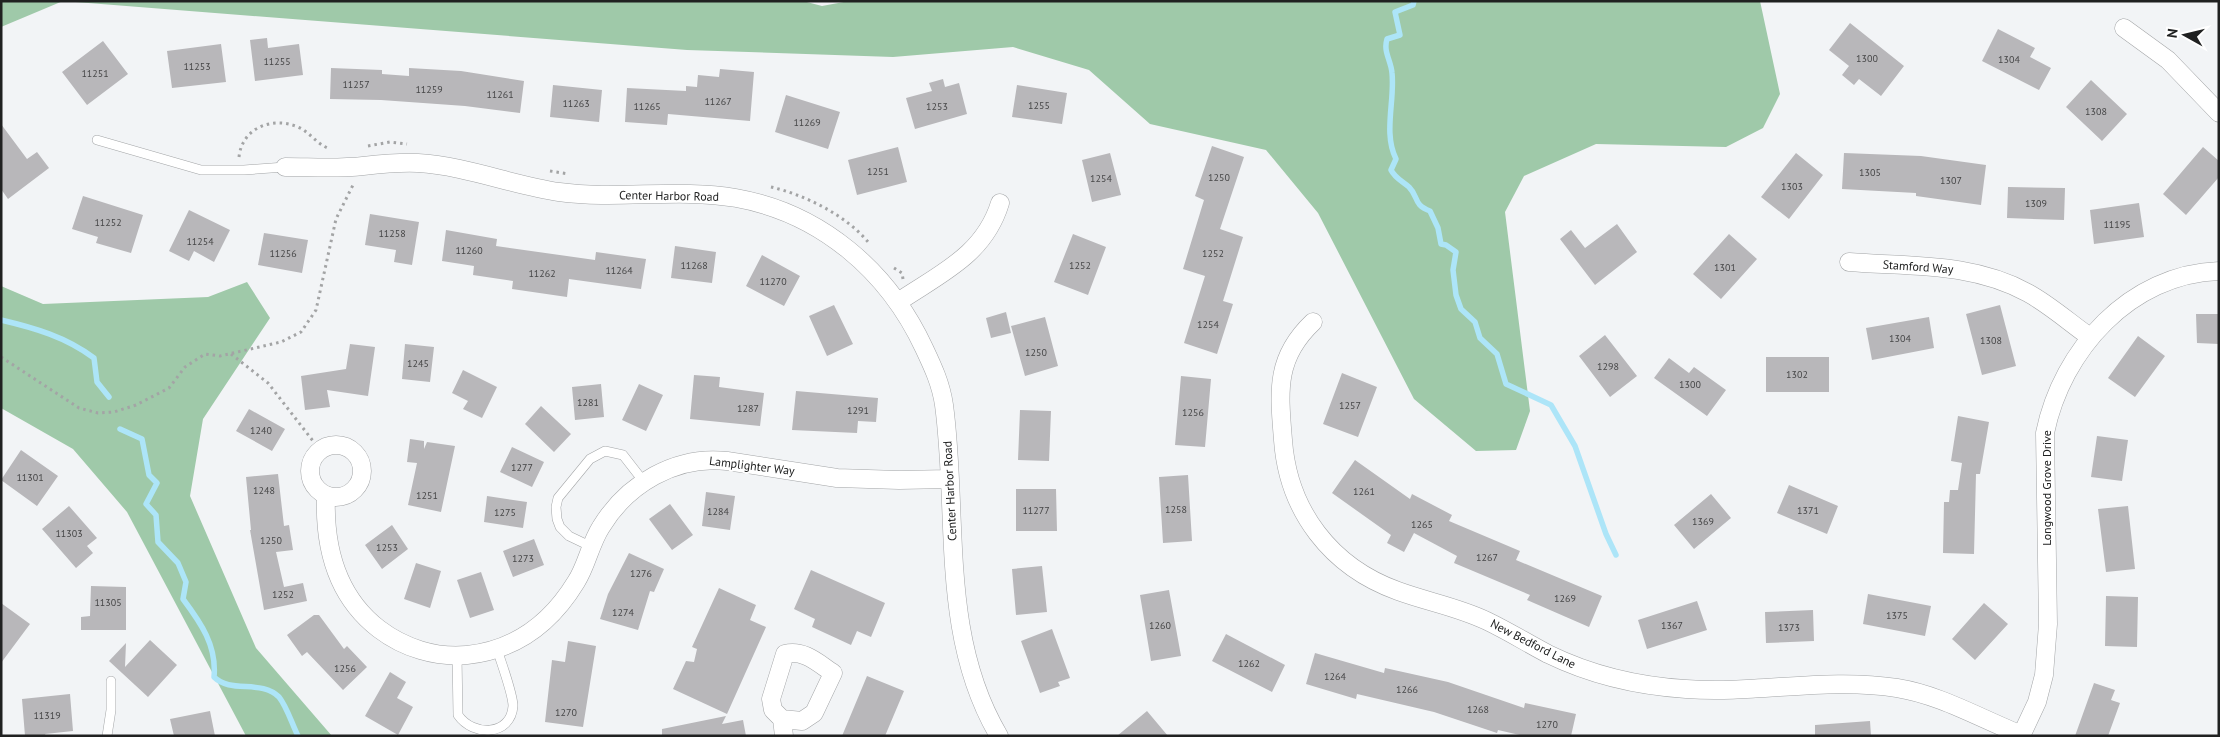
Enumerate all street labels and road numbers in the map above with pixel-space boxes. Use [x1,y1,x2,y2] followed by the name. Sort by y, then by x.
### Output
[619,187,719,204] street label: Center Harbor Road
[1882,257,1954,276] street label: Stamford Way
[2039,430,2054,546] street label: Longwood Grove Drive
[939,441,960,541] street label: Center Harbor Road
[708,453,796,478] street label: Lamplighter Way
[1488,616,1578,672] street label: New Bedford Lane

